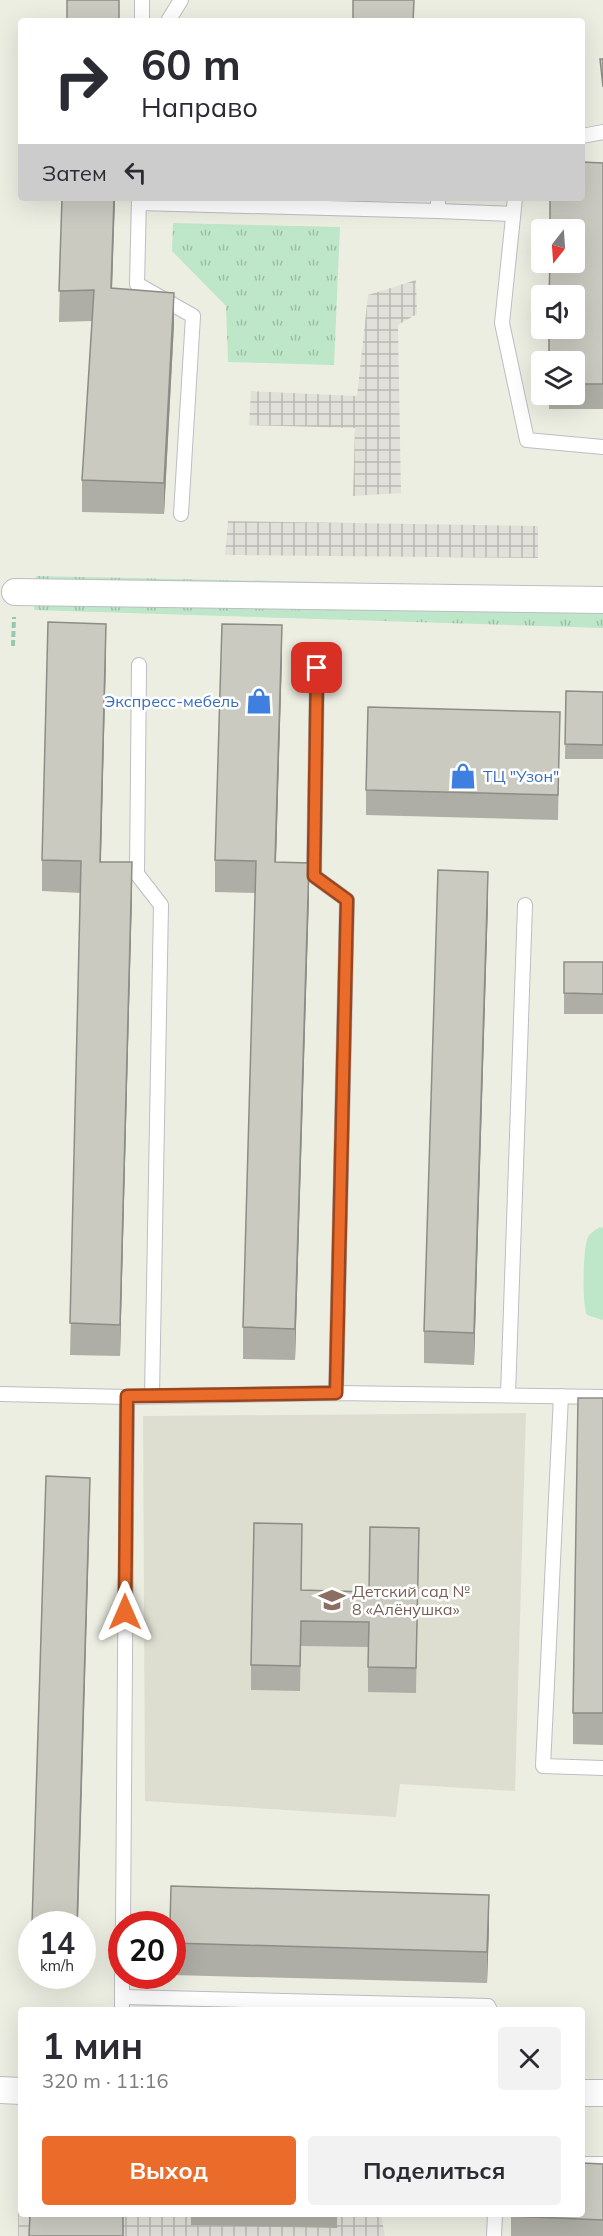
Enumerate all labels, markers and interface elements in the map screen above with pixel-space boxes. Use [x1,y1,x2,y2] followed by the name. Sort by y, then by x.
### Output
[141,38,241,91] text: 60 m
[42,42,120,120] icon: right
[141,90,258,124] text: Направо
[119,156,152,189] icon: left
[42,159,107,187] text: Затем
[531,219,585,273] north arrow
[531,219,585,405] map controls
[531,285,585,339] button: sound
[531,351,585,405] button: layers
[291,642,342,693] pin
[300,651,333,684] icon: arrive
[244,686,274,716] shop icon: Экспресс-мебель
[104,691,239,711] place label: Экспресс-мебель
[448,761,478,791] shop icon: ТЦ "Узон"
[483,766,559,786] place label: ТЦ "Узон"
[93,1580,157,1644] position arrow
[352,1581,471,1619] place label: Детский сад № 8 «Алёнушка»
[317,1585,347,1615] school or university icon: Детский сад № 8 «Алёнушка»
[108,1911,186,1989] speed limit sign: 20
[39,1924,75,1962] text: 14
[40,1956,74,1975] text: km/h
[42,2023,143,2068] text: 1 мин
[498,2027,561,2090] button: close
[42,2068,168,2093] text: 320 m · 11:16
[42,2136,296,2205] button: Выход
[308,2136,561,2205] button: Поделиться

